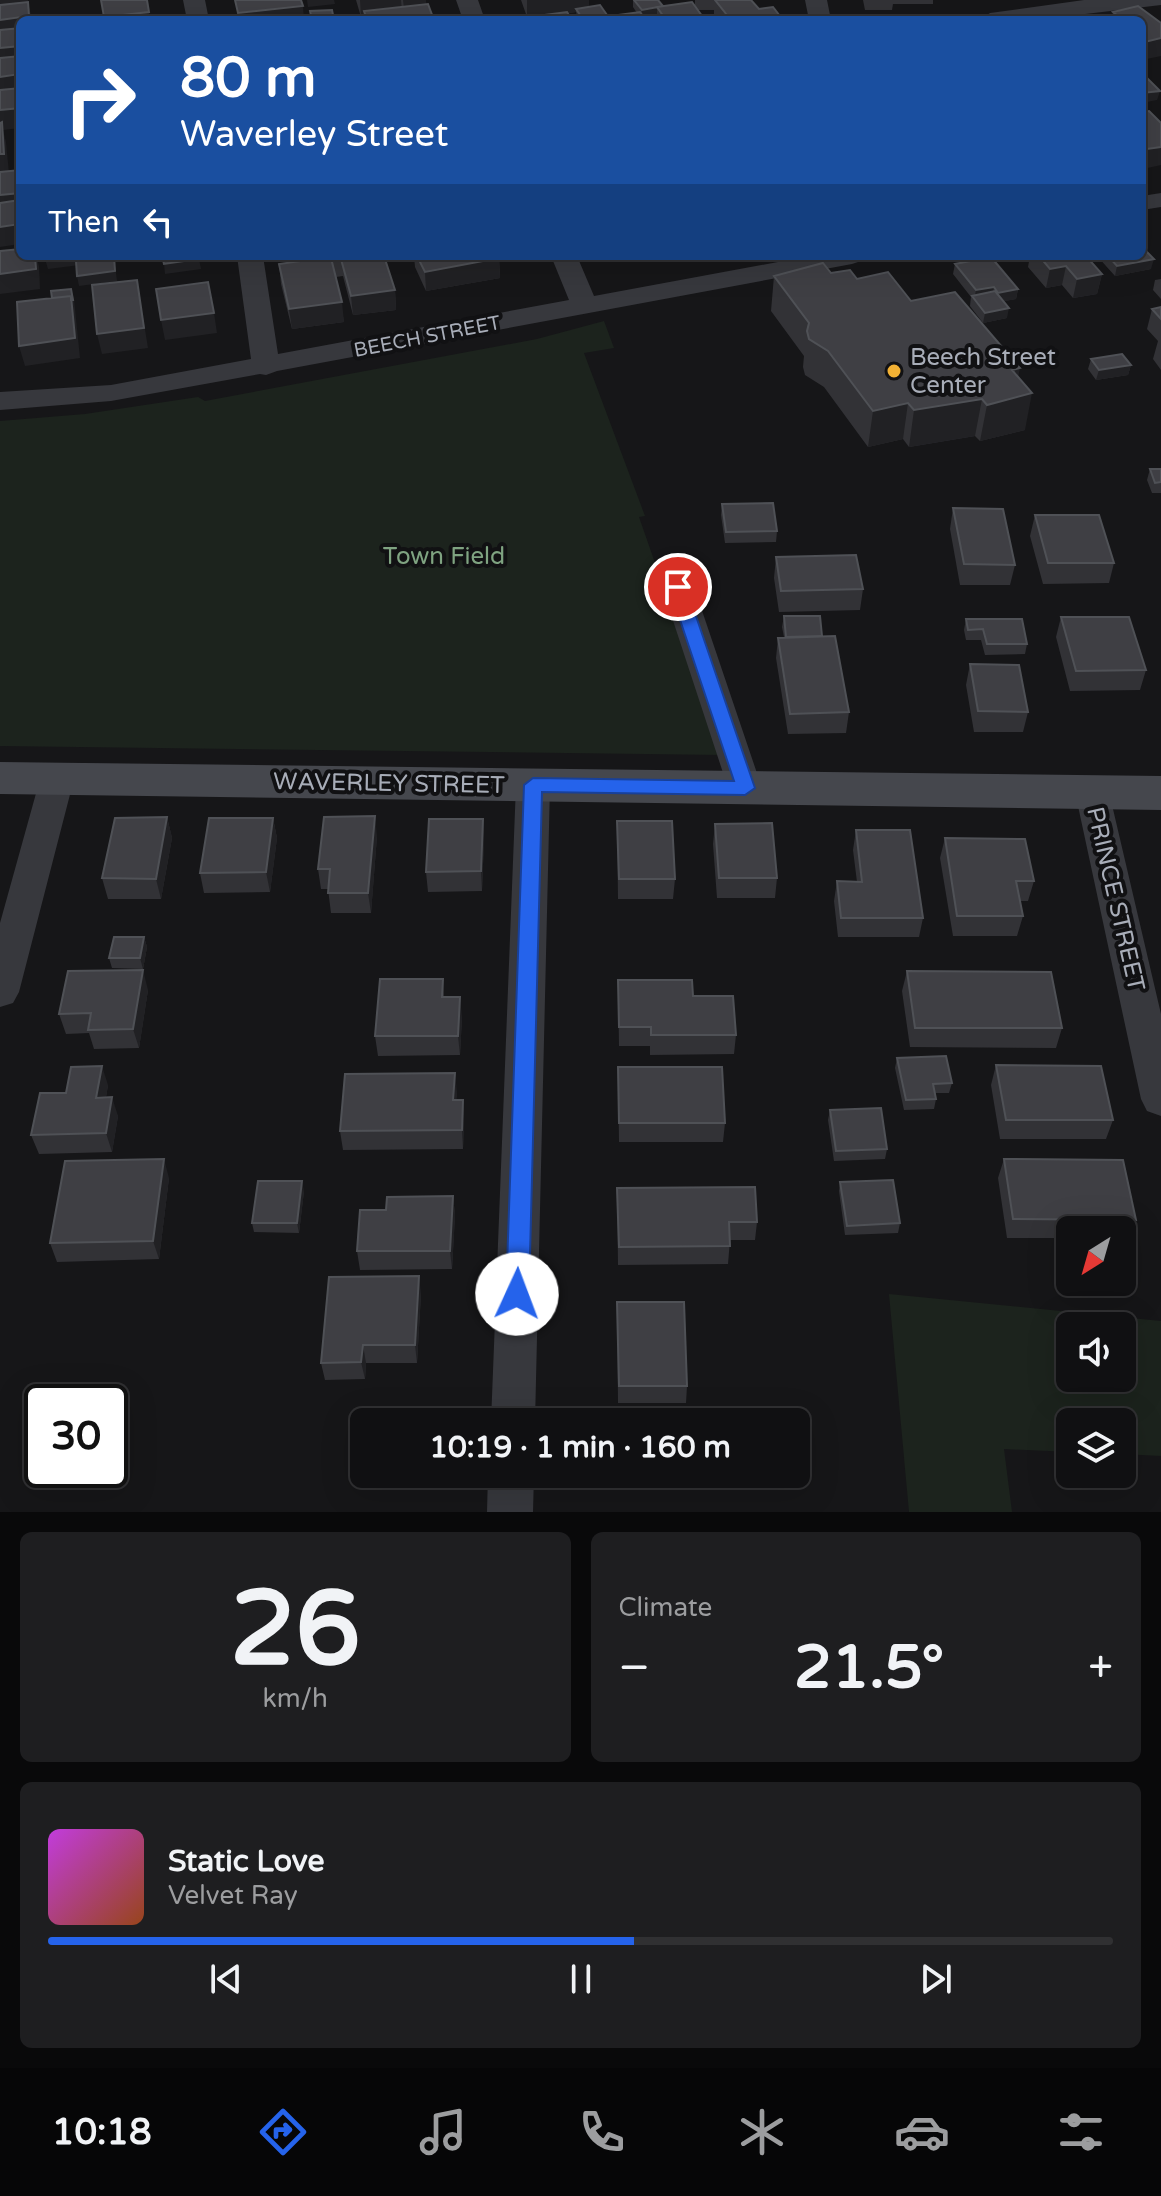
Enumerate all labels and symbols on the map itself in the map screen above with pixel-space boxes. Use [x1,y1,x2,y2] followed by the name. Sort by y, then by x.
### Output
[352,311,503,363] street label: BEECH STREET
[910,343,1056,400] place label: Beech Street Center
[885,362,903,380] marker: Beech Street Center
[383,542,505,571] park label: Town Field
[644,553,712,621] pin
[273,767,505,800] street label: WAVERLEY STREET
[1080,804,1151,995] street label: PRINCE STREET
[1056,1216,1136,1296] north arrow
[475,1252,559,1336] position arrow
[24,1384,128,1488] speed limit sign: 30

